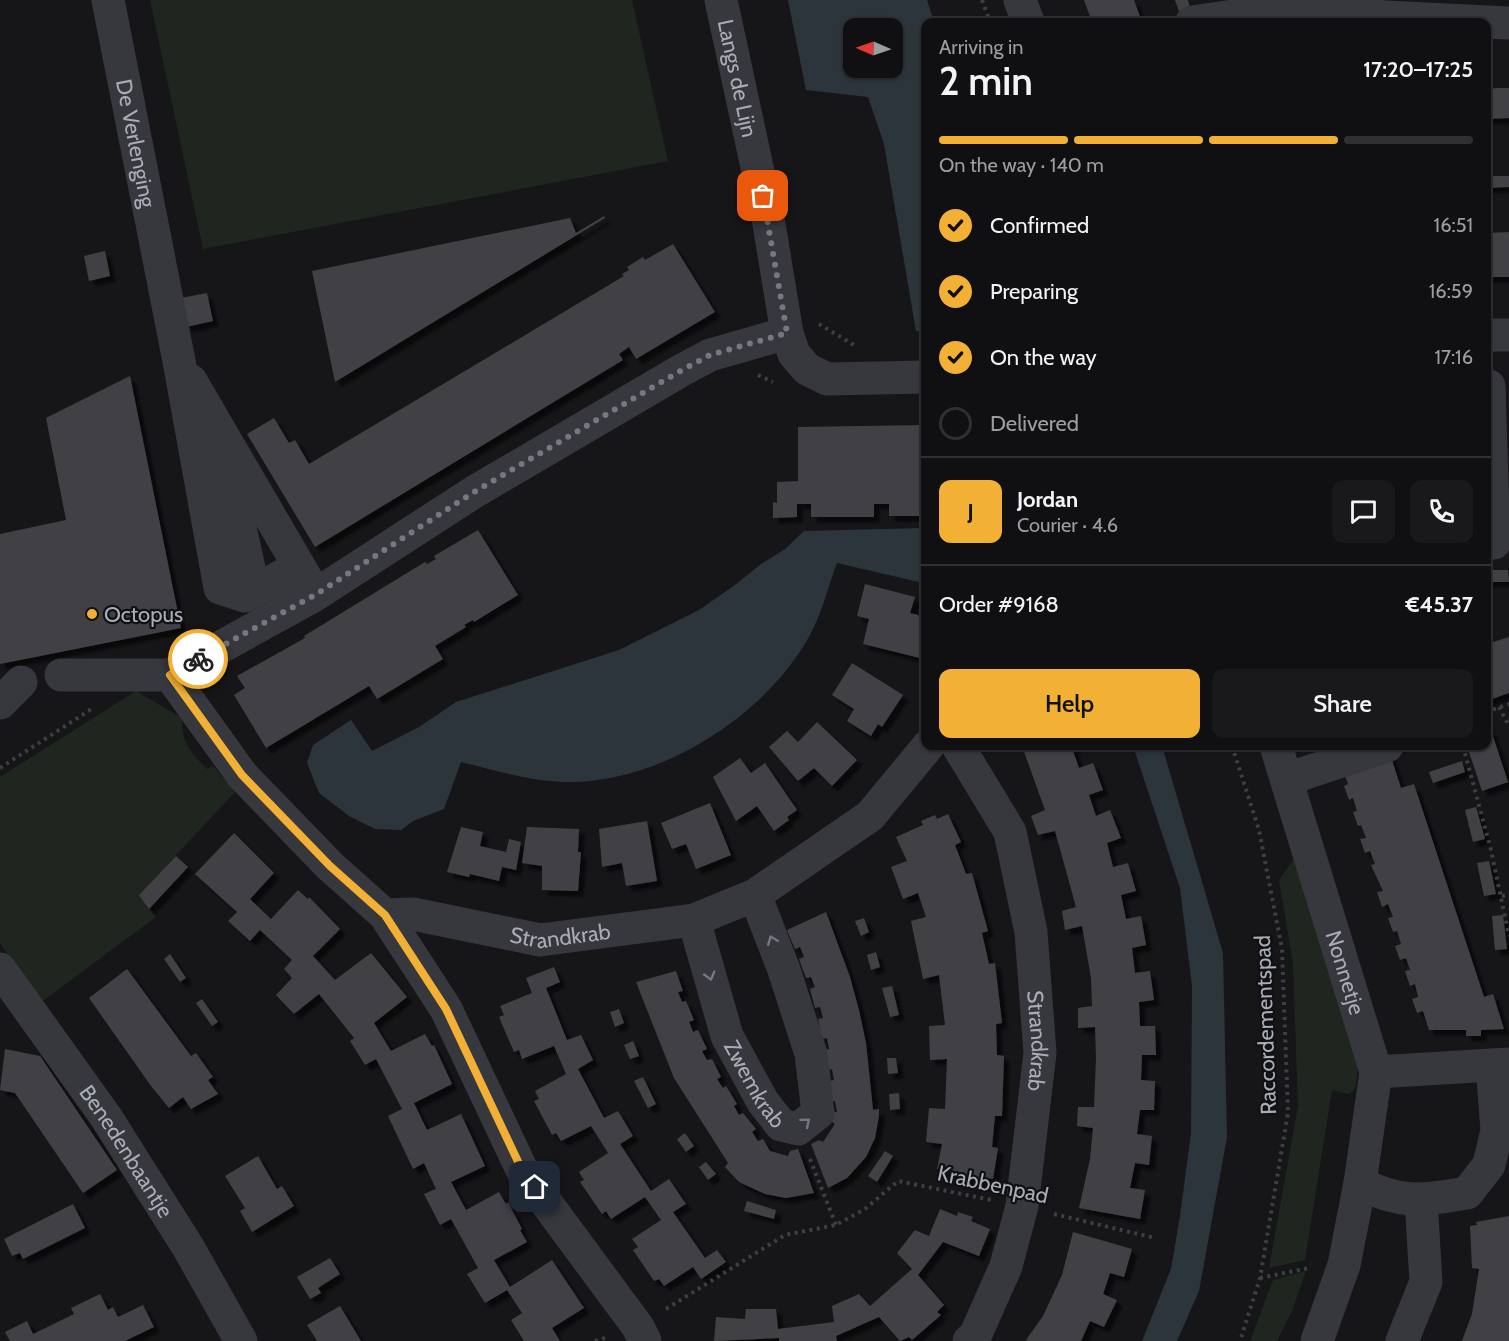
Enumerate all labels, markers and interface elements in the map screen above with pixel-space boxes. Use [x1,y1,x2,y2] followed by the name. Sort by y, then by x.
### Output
[712,17,763,140] street label: Langs de Lijn
[843,18,903,78] north arrow
[843,18,903,78] map controls
[939,35,1023,59] text: Arriving in
[1363,56,1473,83] text: 17:20–17:25
[939,57,1033,105] text: 2 min
[110,77,162,211] street label: De Verlenging
[939,153,1104,177] text: On the way · 140 m
[737,170,788,221] pin
[746,179,779,212] icon: bag
[939,209,972,242] icon: check
[990,212,1089,239] text: Confirmed
[1434,213,1473,237] text: 16:51
[939,275,972,308] icon: check
[990,278,1078,305] text: Preparing
[1429,279,1473,303] text: 16:59
[939,341,972,374] icon: check
[990,344,1097,371] text: On the way
[1434,345,1473,369] text: 17:16
[990,410,1079,437] text: Delivered
[1332,480,1395,543] button: chat
[1410,480,1473,543] button: phone
[1017,486,1078,513] text: Jordan
[967,498,974,525] text: J
[1017,513,1118,537] text: Courier · 4.6
[939,591,1059,618] text: Order #9168
[1405,591,1473,618] text: €45.37
[104,601,183,628] place label: Octopus
[85,607,99,621] marker: Octopus
[168,629,228,689] courier
[182,643,215,676] icon: bike
[939,669,1200,738] button: Help
[1212,669,1473,738] button: Share
[507,918,612,954] street label: Strandkrab
[1319,927,1371,1018] street label: Nonnetje
[767,935,780,945] one-way arrow
[1249,935,1282,1115] street label: Raccordementspad
[703,970,715,981] one-way arrow
[1021,990,1053,1093] street label: Strandkrab
[718,1036,791,1133] street label: Zwemkrab
[73,1080,179,1223] street label: Benedenbaantje
[799,1119,810,1130] one-way arrow
[935,1160,1051,1209] street label: Krabbenpad
[509,1161,560,1212] pin
[518,1170,551,1203] icon: home

